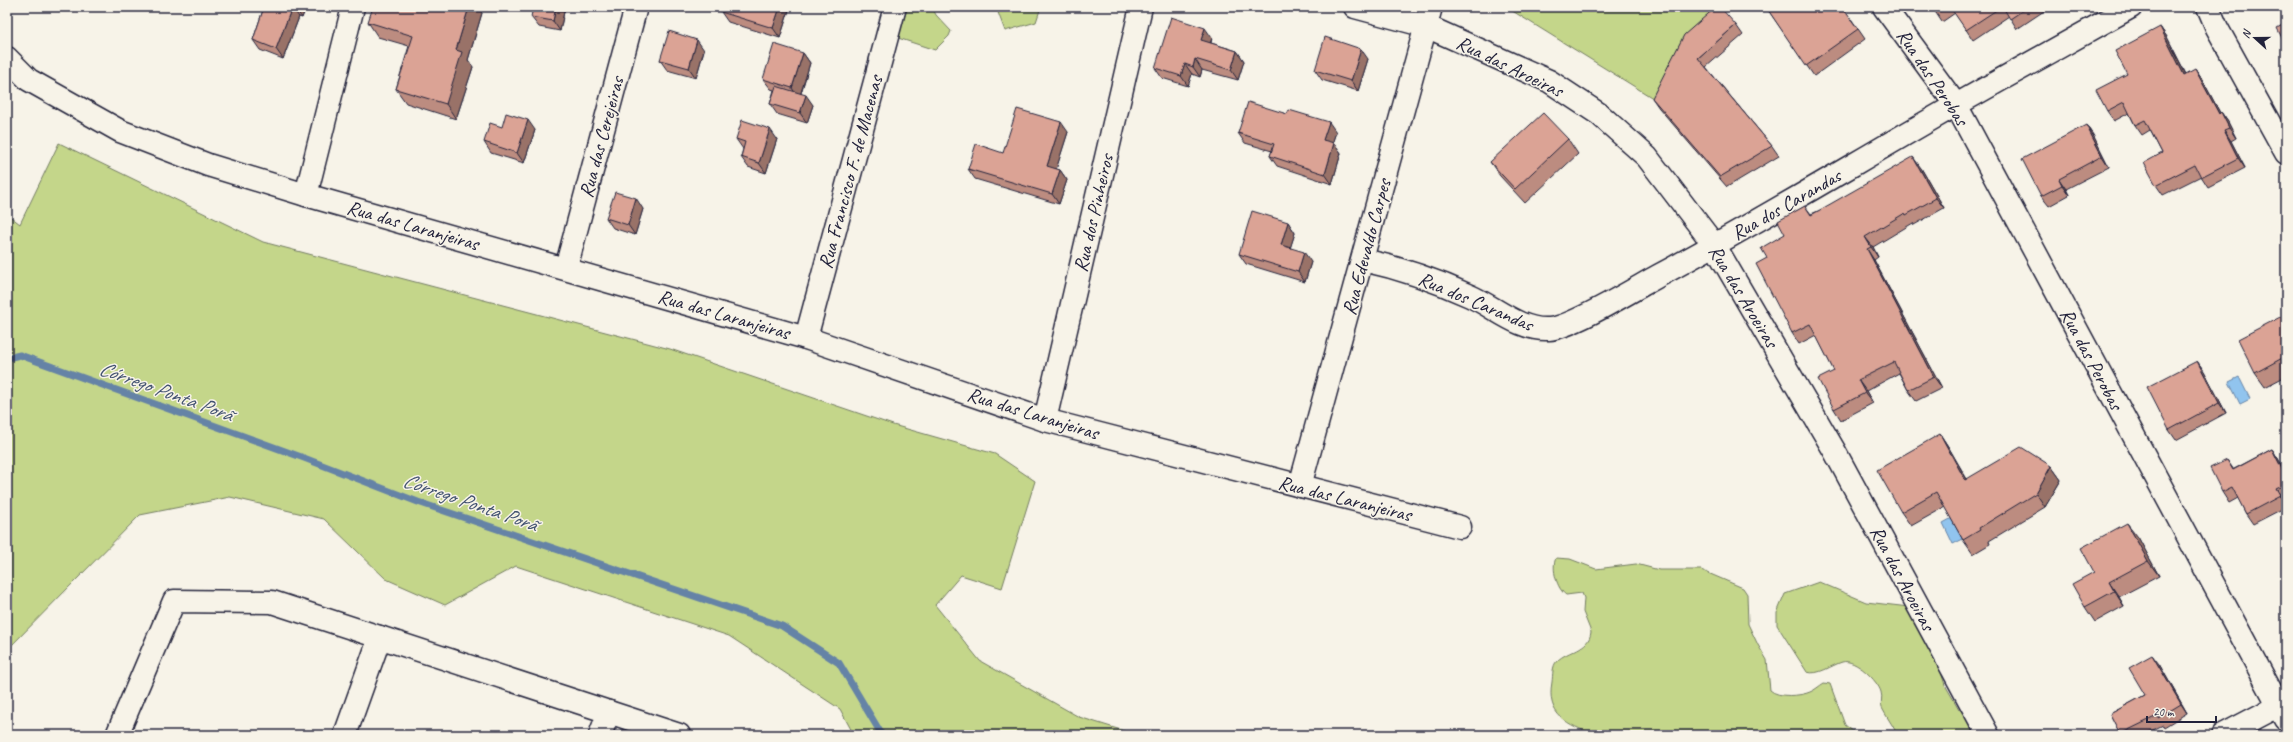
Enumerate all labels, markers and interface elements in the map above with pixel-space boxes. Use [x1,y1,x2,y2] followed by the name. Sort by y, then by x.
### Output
[2235,18,2275,58] north arrow
[1891,24,1975,132] street label: Rua das Perobas
[2238,27,2254,40] text: N
[1452,30,1569,104] street label: Rua das Aroeiras
[813,71,889,271] street label: Rua Francisco F. de Macenas
[573,72,630,200] street label: Rua das Cerejeiras
[1068,150,1120,274] street label: Rua dos Pinheiros
[1727,162,1847,246] street label: Rua dos Carandas
[1336,174,1397,318] street label: Rua Edevaldo Carpes
[344,195,484,257] street label: Rua das Laranjeiras
[1703,240,1785,354] street label: Rua das Aroeiras
[1415,266,1539,338] street label: Rua dos Carandas
[655,284,795,346] street label: Rua das Laranjeiras
[2054,304,2130,416] street label: Rua das Perobas
[96,355,241,429] water label: Córrego Ponta Porã
[964,382,1104,446] street label: Rua das Laranjeiras
[400,467,545,539] water label: Córrego Ponta Porã
[1276,470,1416,528] street label: Rua das Laranjeiras
[1864,521,1942,637] street label: Rua das Aroeiras
[2147,698,2216,724] scale bar
[2153,704,2175,720] text: 20 m

